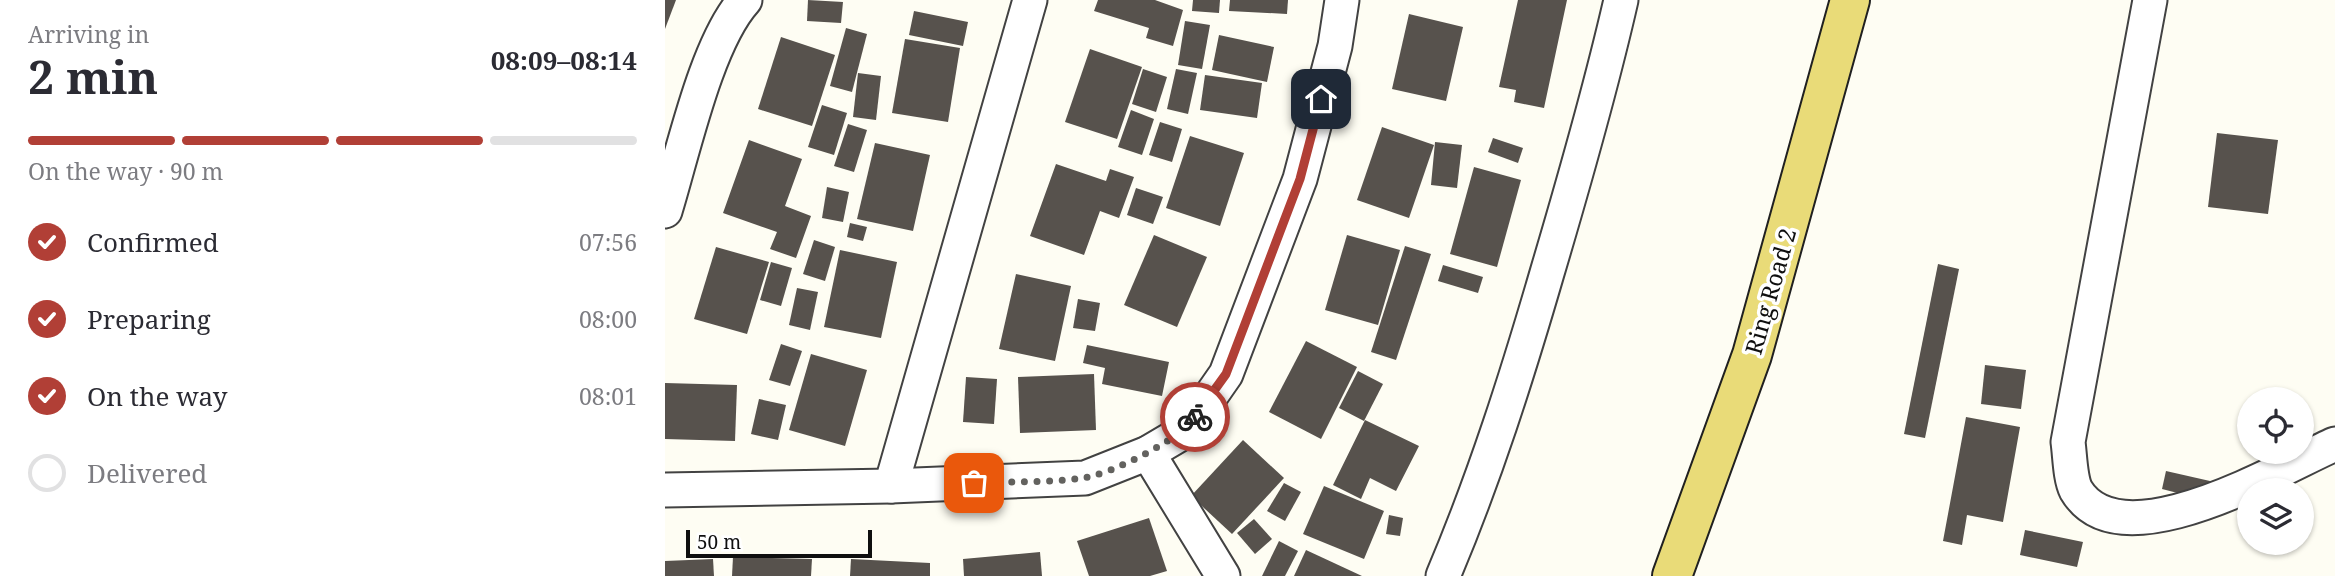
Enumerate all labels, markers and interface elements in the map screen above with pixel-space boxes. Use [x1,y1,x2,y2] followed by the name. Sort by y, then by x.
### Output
[28,18,149,50] text: Arriving in
[491,42,637,78] text: 08:09–08:14
[28,45,158,107] text: 2 min
[1291,69,1351,129] pin
[1302,80,1340,118] icon: home
[28,155,223,187] text: On the way · 90 m
[28,223,66,261] icon: check
[87,224,219,260] text: Confirmed
[1737,224,1803,358] street label: Ring Road 2
[579,226,637,258] text: 07:56
[28,300,66,338] icon: check
[87,301,211,337] text: Preparing
[579,303,637,335] text: 08:00
[28,377,66,415] icon: check
[87,378,227,414] text: On the way
[579,380,637,412] text: 08:01
[1160,382,1230,452] courier
[2237,387,2314,555] map controls
[2237,387,2314,464] button: locate
[1176,398,1214,436] icon: bike
[944,453,1004,513] pin
[87,455,207,491] text: Delivered
[955,464,993,502] icon: bag
[2237,478,2314,555] button: layers
[686,527,871,559] scale bar
[697,529,741,555] text: 50 m

